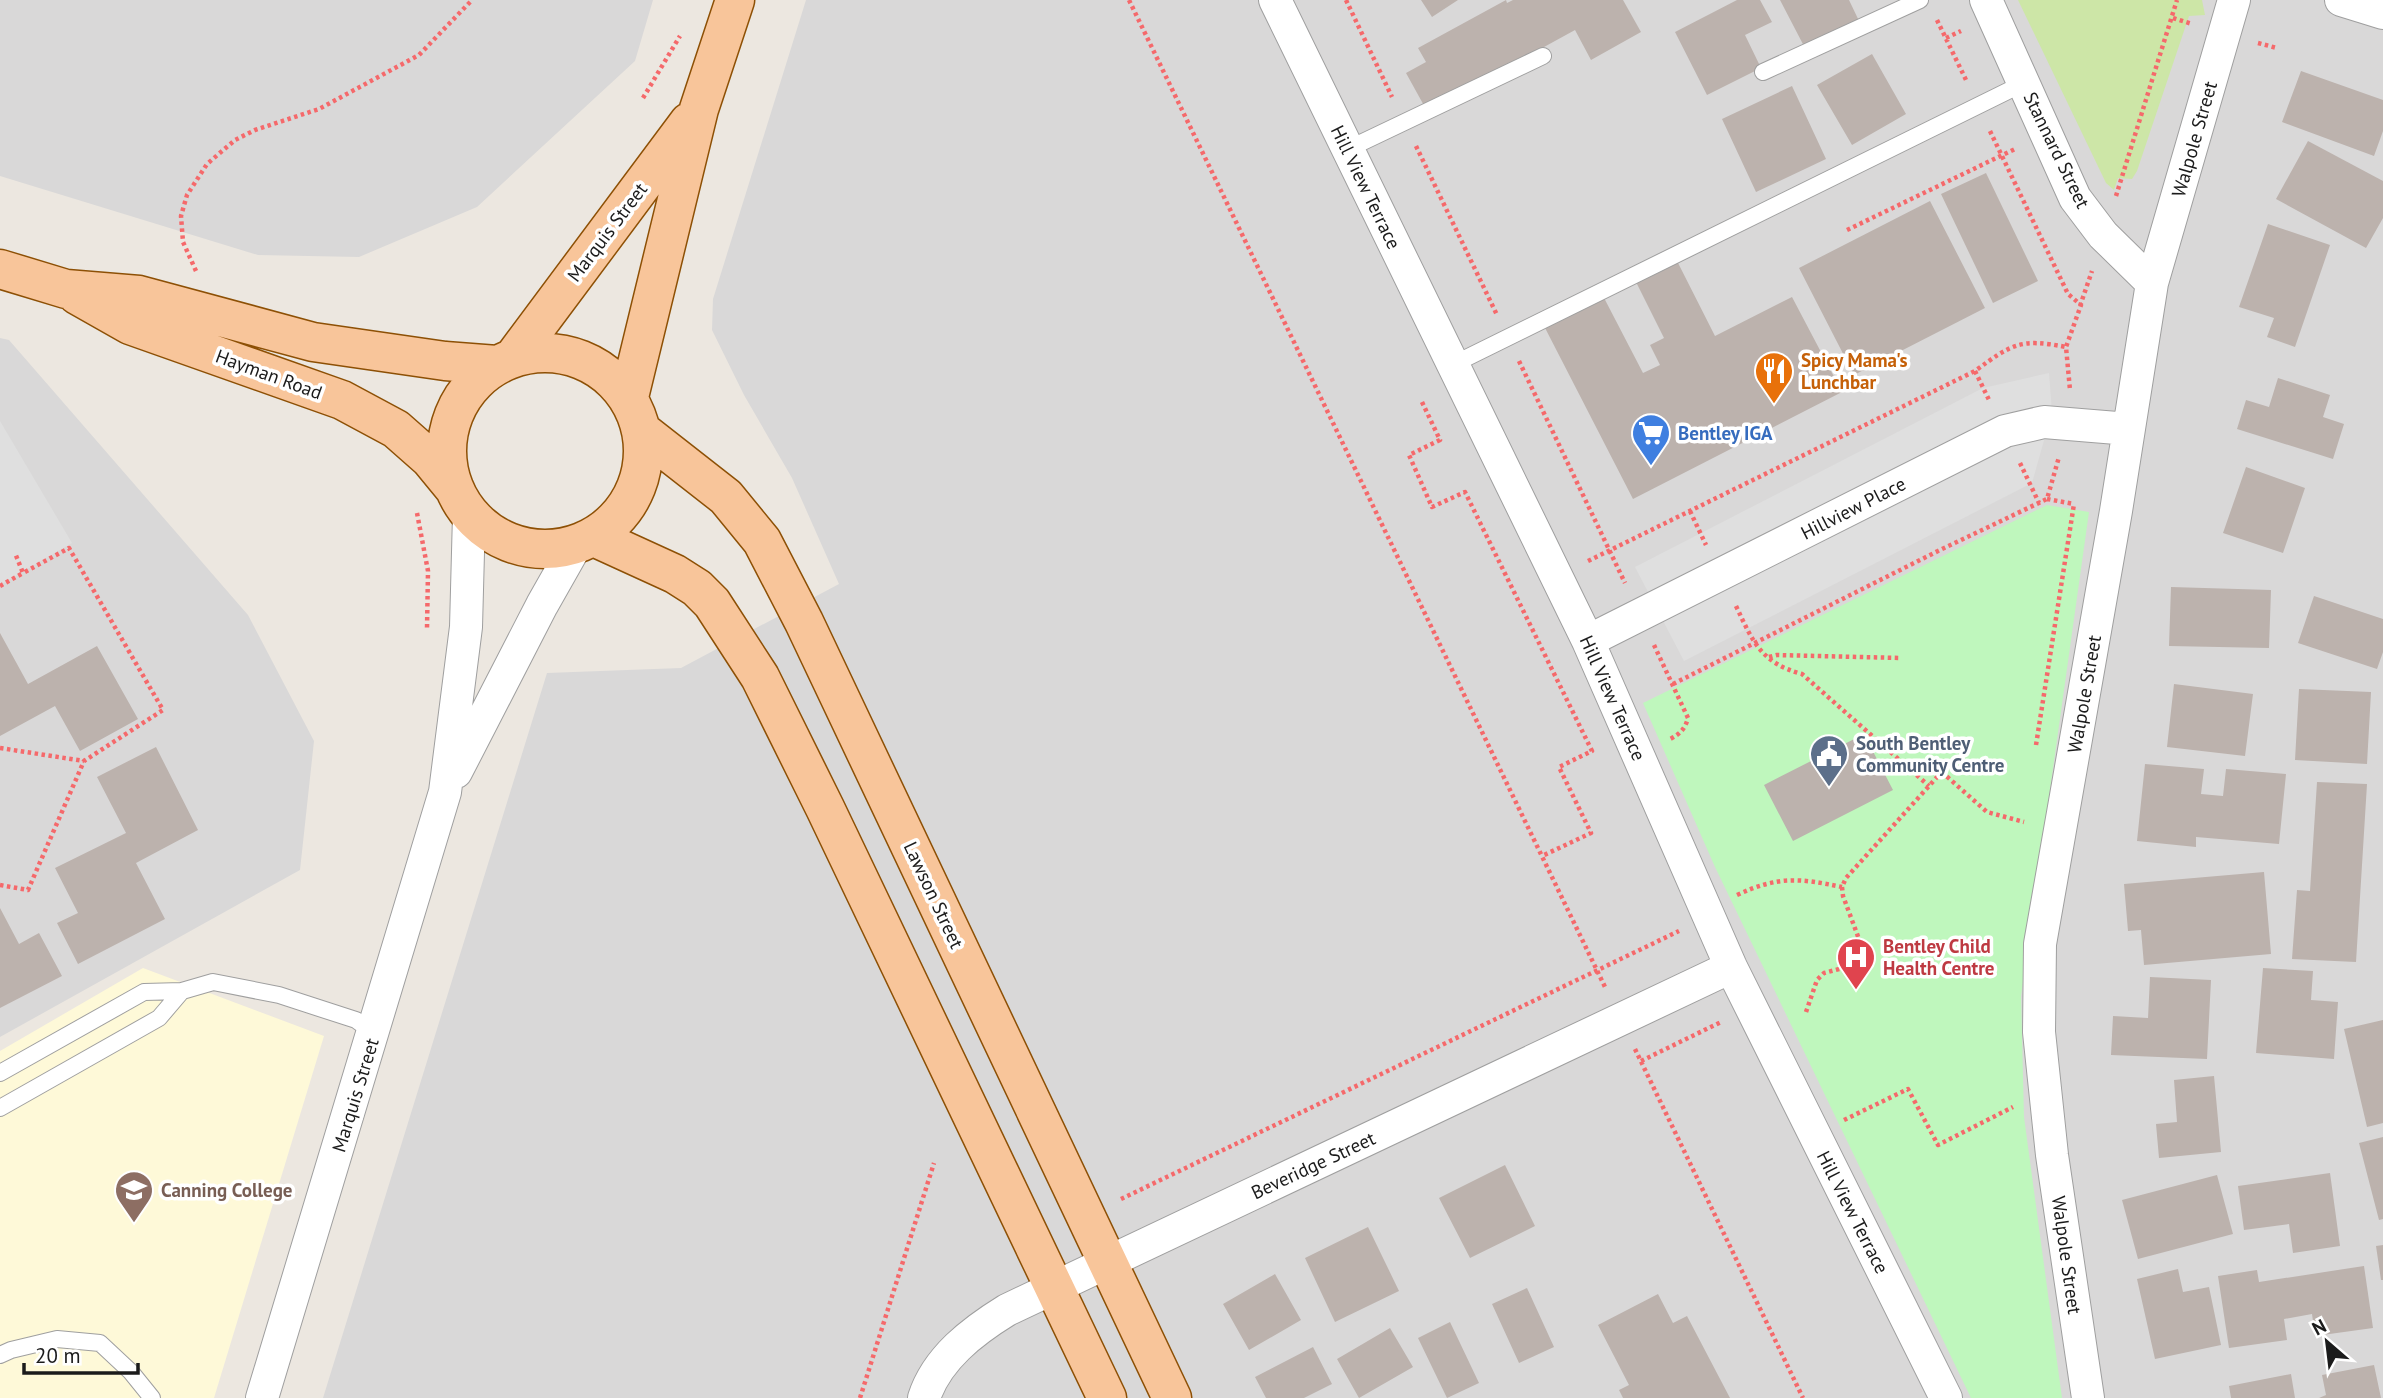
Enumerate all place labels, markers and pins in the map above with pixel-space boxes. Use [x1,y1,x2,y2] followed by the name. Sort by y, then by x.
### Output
[1801,348,1908,394] place label: Spicy Mama's Lunchbar
[1753,350,1795,405] restaurant icon: Spicy Mama's Lunchbar
[1630,412,1672,467] supermarket icon: Bentley IGA
[1678,421,1773,445] place label: Bentley IGA
[1856,731,2004,777] place label: South Bentley Community Centre
[1808,733,1850,788] public building icon: South Bentley Community Centre
[1883,934,1994,980] place label: Bentley Child Health Centre
[1835,936,1877,991] hospital icon: Bentley Child Health Centre
[113,1169,155,1224] school or university icon: Canning College
[161,1178,292,1202] place label: Canning College

